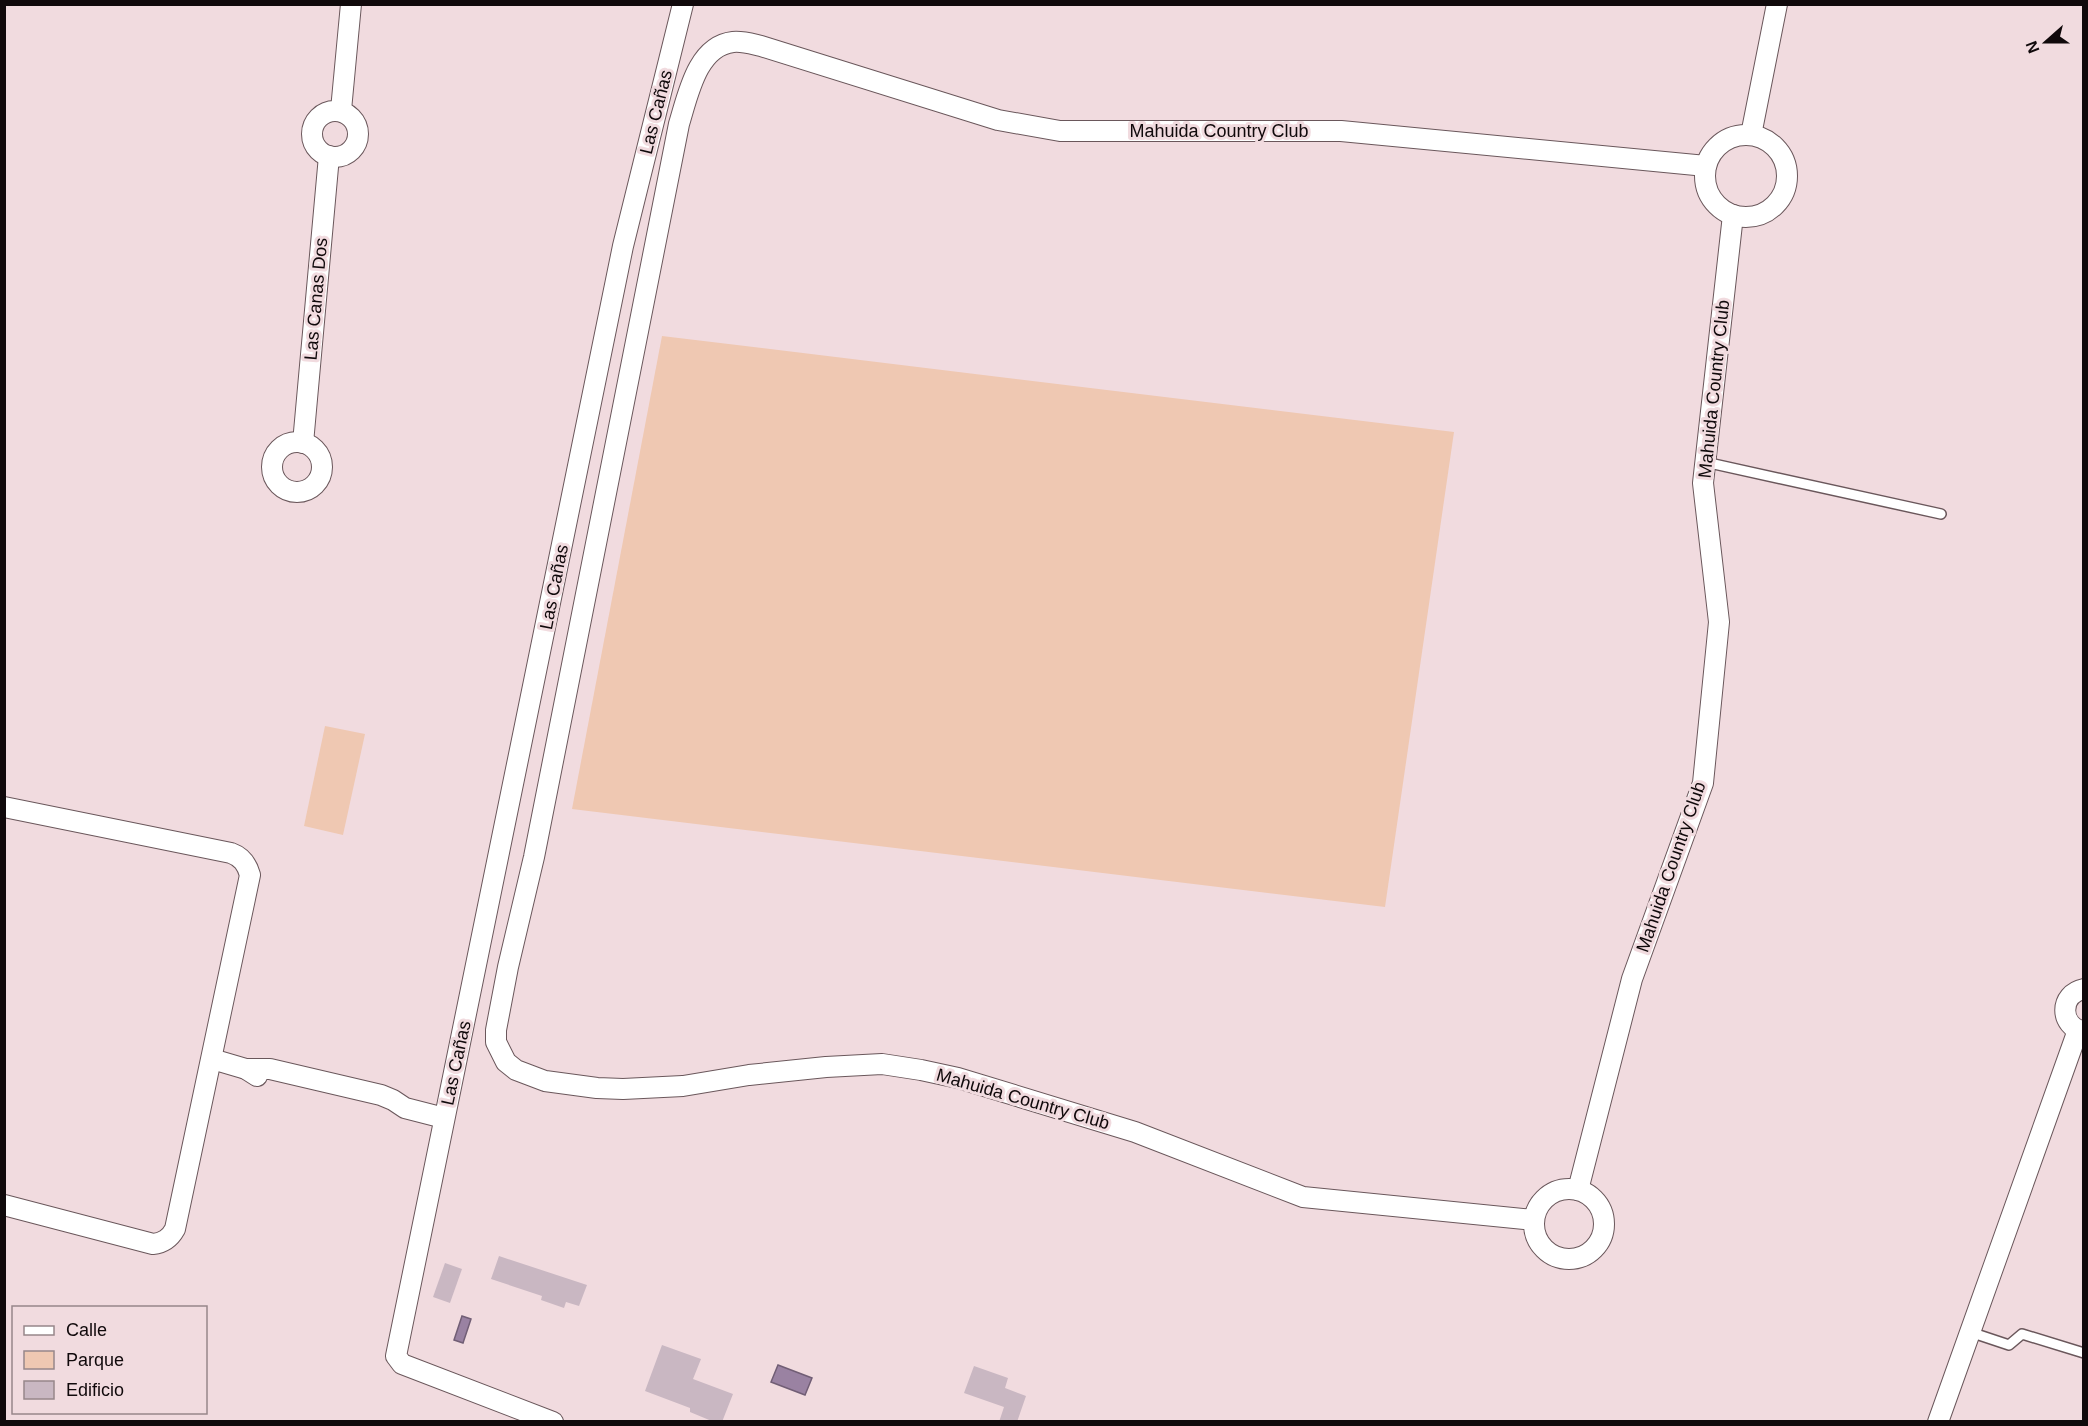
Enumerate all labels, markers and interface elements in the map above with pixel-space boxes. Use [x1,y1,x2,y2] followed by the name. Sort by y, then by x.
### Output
[2016,12,2076,72] north arrow
[2022,39,2042,56] text: N
[636,68,676,156] street label: Las Cañas
[1129,121,1309,141] street label: Mahuida Country Club
[301,237,331,361] street label: Las Canas Dos
[1695,299,1733,479] street label: Mahuida Country Club
[536,543,572,631] street label: Las Cañas
[1632,779,1710,955] street label: Mahuida Country Club
[437,1019,475,1107] street label: Las Cañas
[934,1065,1112,1133] street label: Mahuida Country Club
[12,1306,207,1414] legend
[66,1320,107,1340] text: Calle
[66,1350,124,1370] text: Parque
[66,1380,124,1400] text: Edificio

